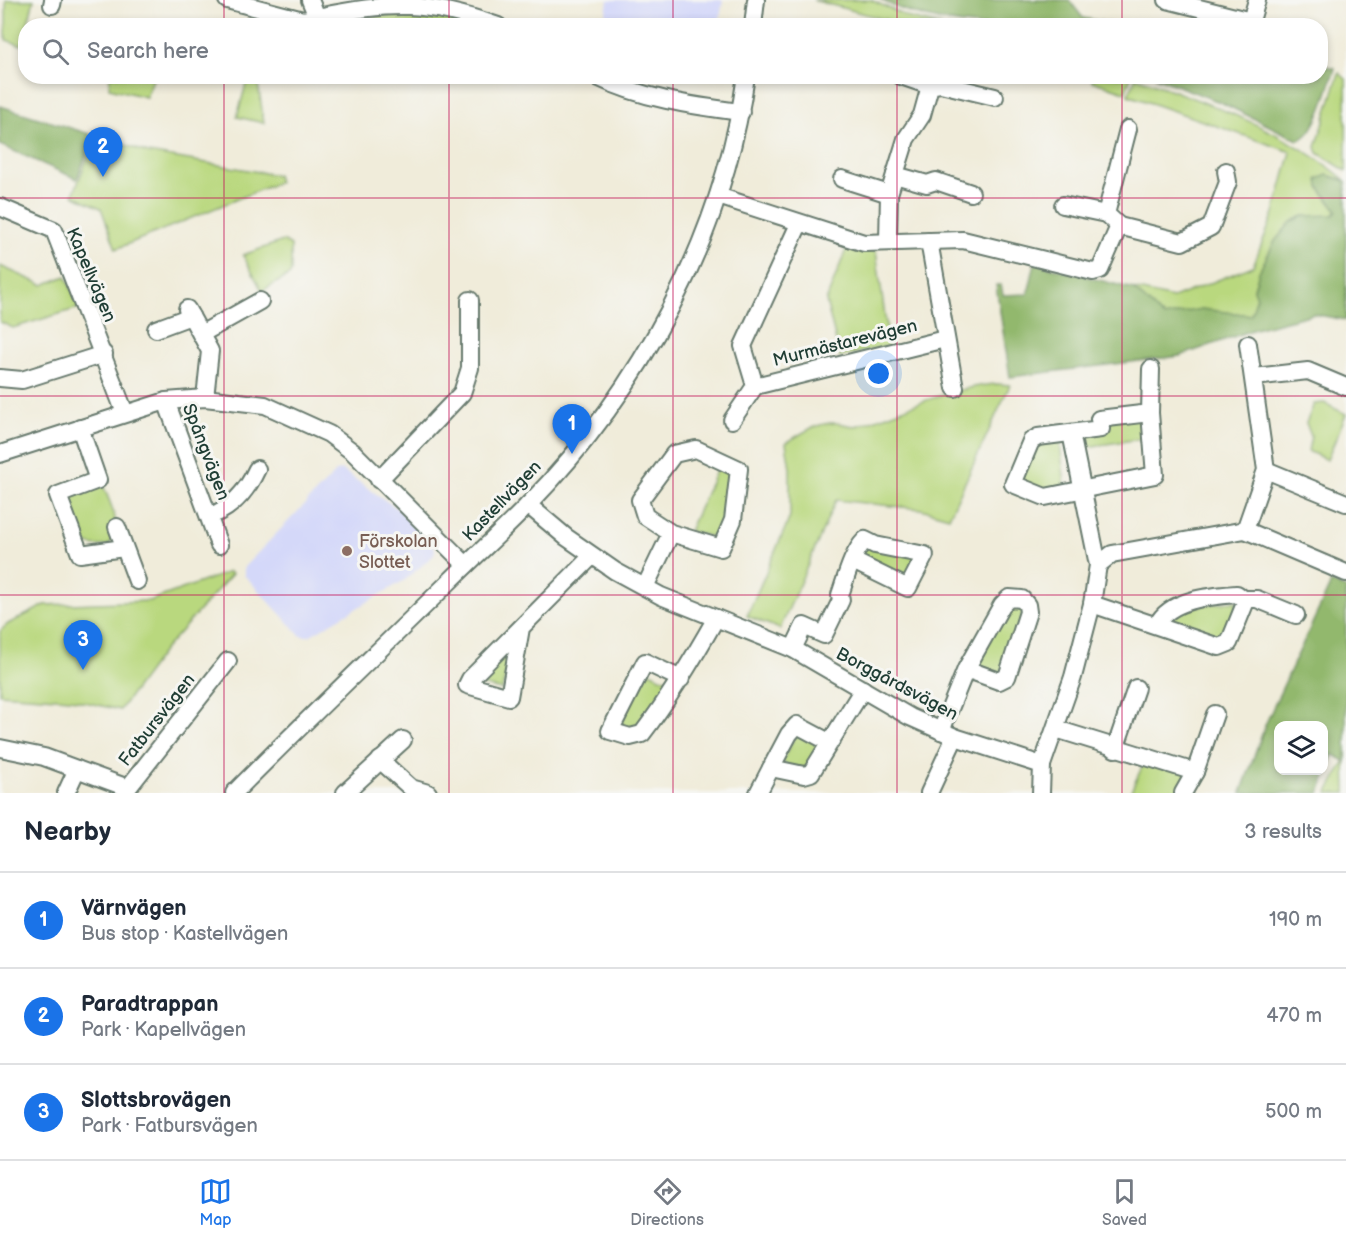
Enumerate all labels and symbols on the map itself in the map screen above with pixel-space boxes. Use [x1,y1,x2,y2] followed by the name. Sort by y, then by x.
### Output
[84,128,122,177] pin: 2
[62,225,120,325] street label: Kapellvägen
[771,315,919,371] street label: Murmästarevägen
[864,359,893,388] your location
[178,401,234,503] street label: Spångvägen
[552,404,592,454] pin: 1
[458,456,546,546] street label: Kastellvägen
[359,531,438,573] place label: Förskolan Slottet
[340,544,354,558] marker: Förskolan Slottet
[64,620,103,670] pin: 3
[832,643,962,725] street label: Borggårdsvägen
[115,670,199,770] street label: Fatbursvägen

